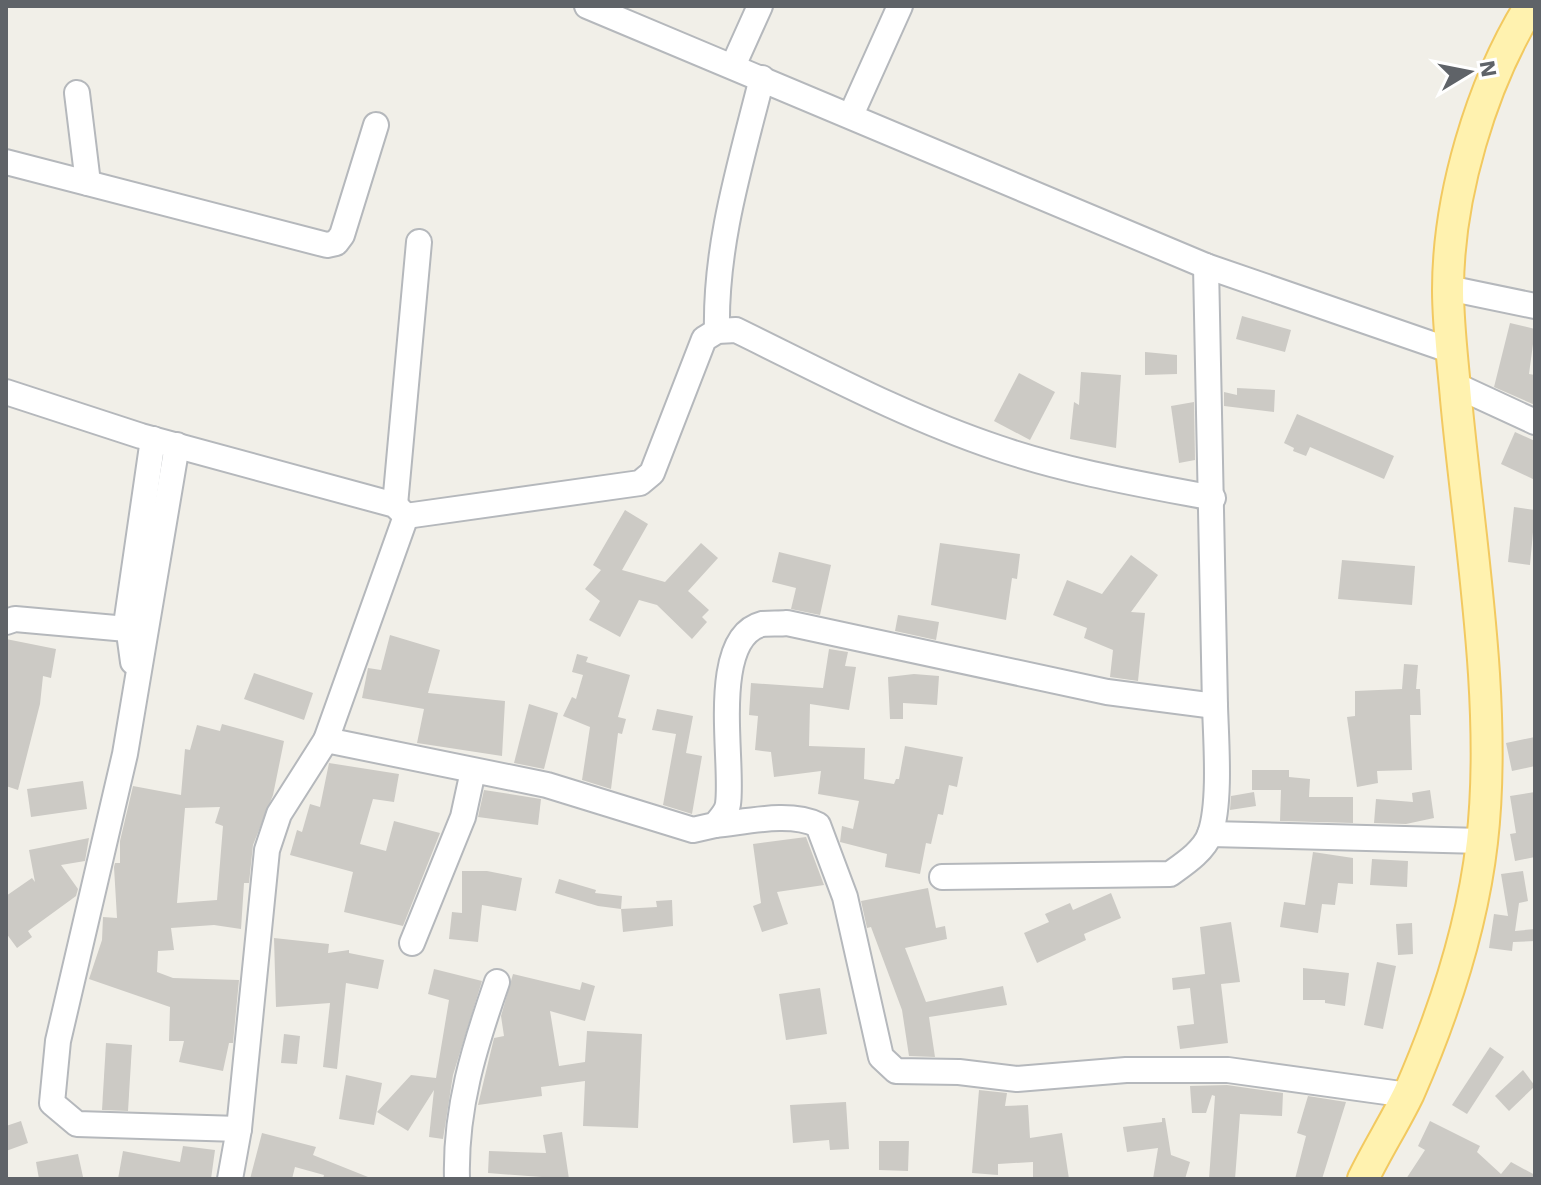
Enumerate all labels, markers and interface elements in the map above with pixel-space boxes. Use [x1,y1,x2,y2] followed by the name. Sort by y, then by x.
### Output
[1429,32,1509,112] north arrow
[1474,58,1502,79] text: N

